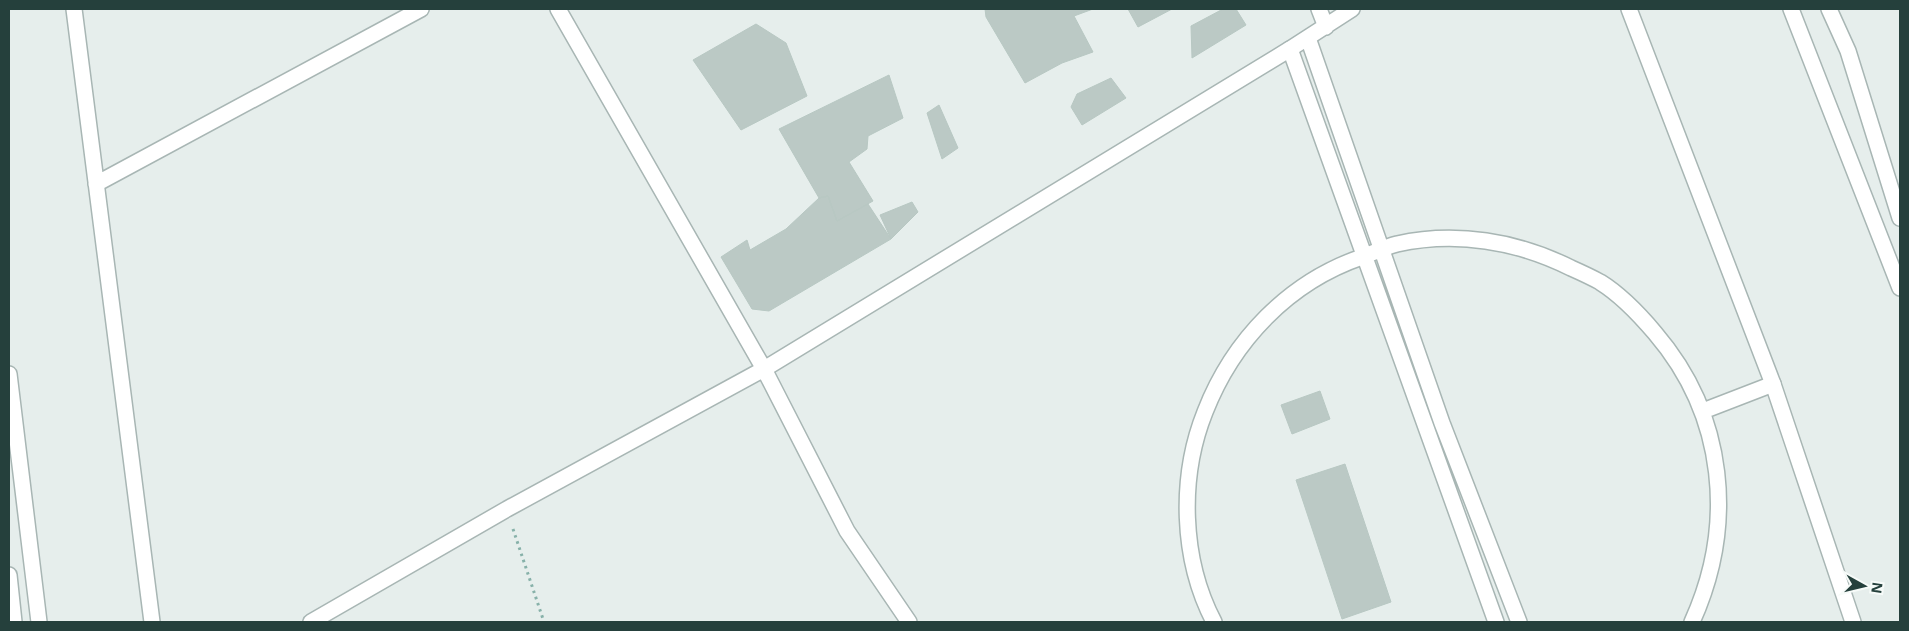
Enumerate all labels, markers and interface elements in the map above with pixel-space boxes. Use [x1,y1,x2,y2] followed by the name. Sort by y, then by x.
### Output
[1839,561,1889,611] north arrow
[1867,581,1888,595] text: N

